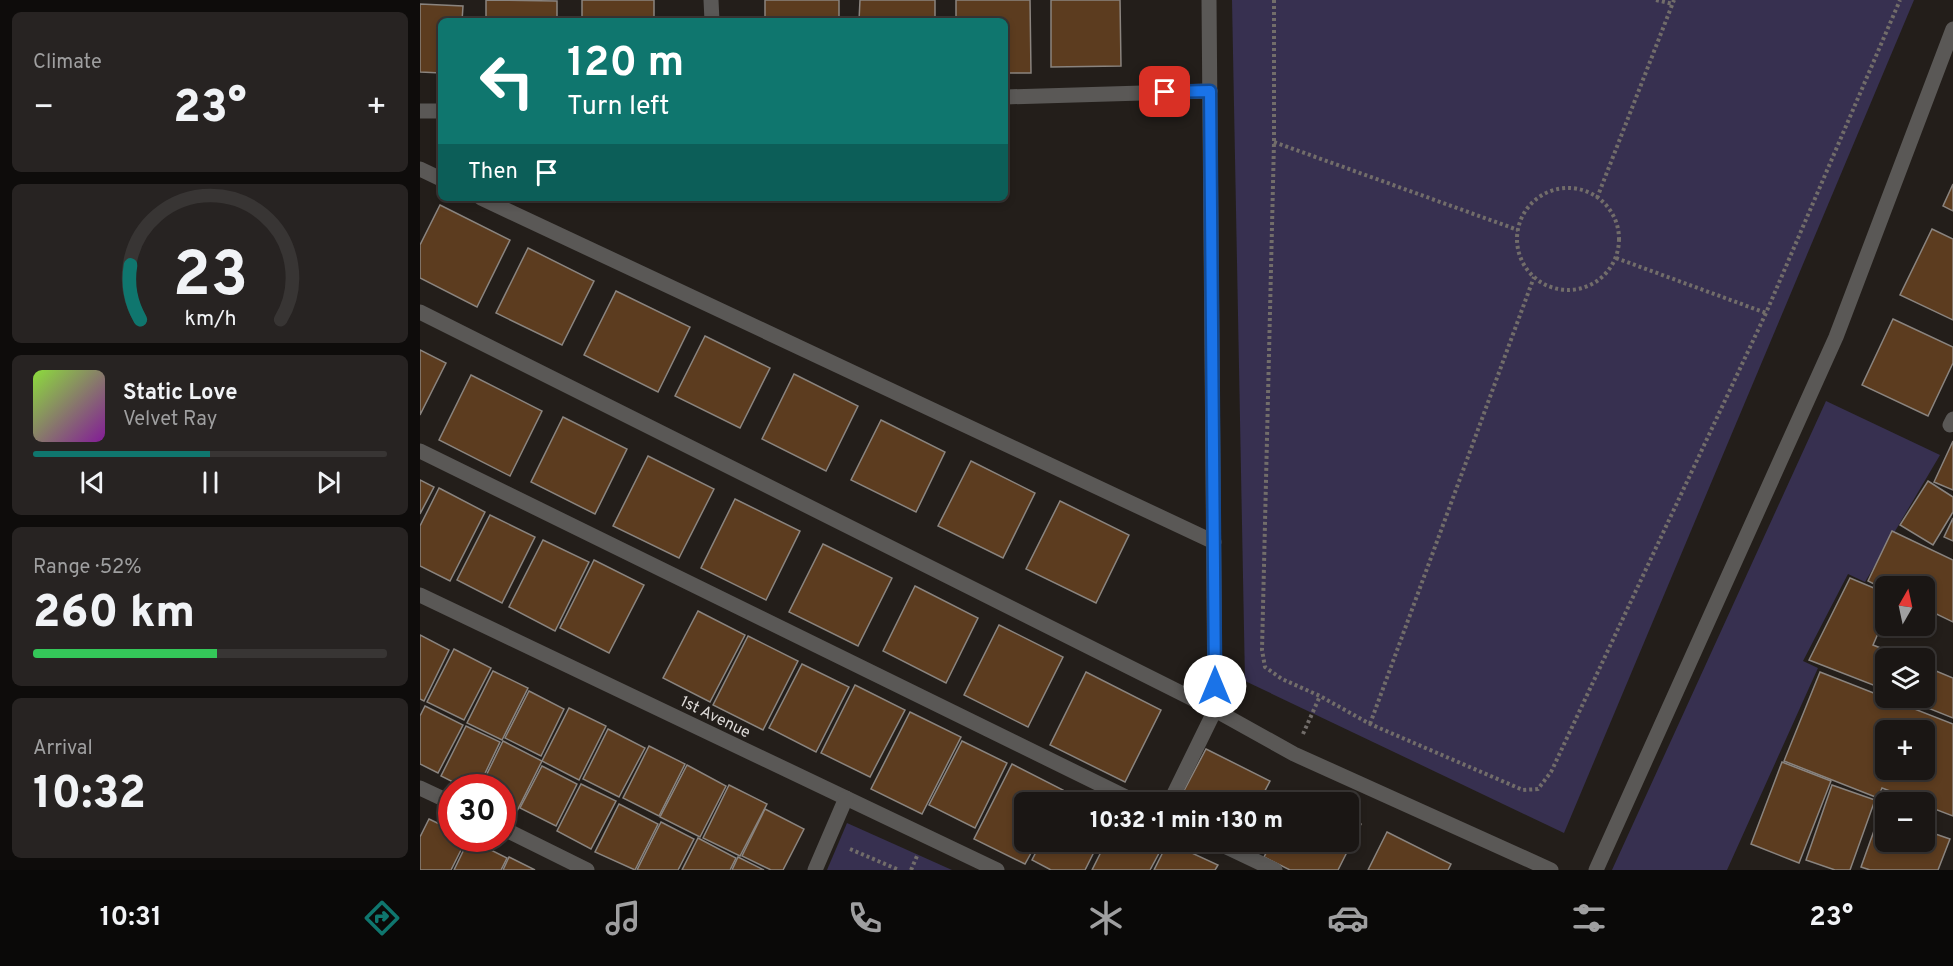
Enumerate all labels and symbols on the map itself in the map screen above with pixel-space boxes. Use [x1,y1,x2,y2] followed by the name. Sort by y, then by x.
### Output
[1139,66,1190,117] pin
[1875,576,1935,636] north arrow
[1183,654,1247,718] position arrow
[677,692,754,743] street label: 1st Avenue
[438,774,516,852] speed limit sign: 30

